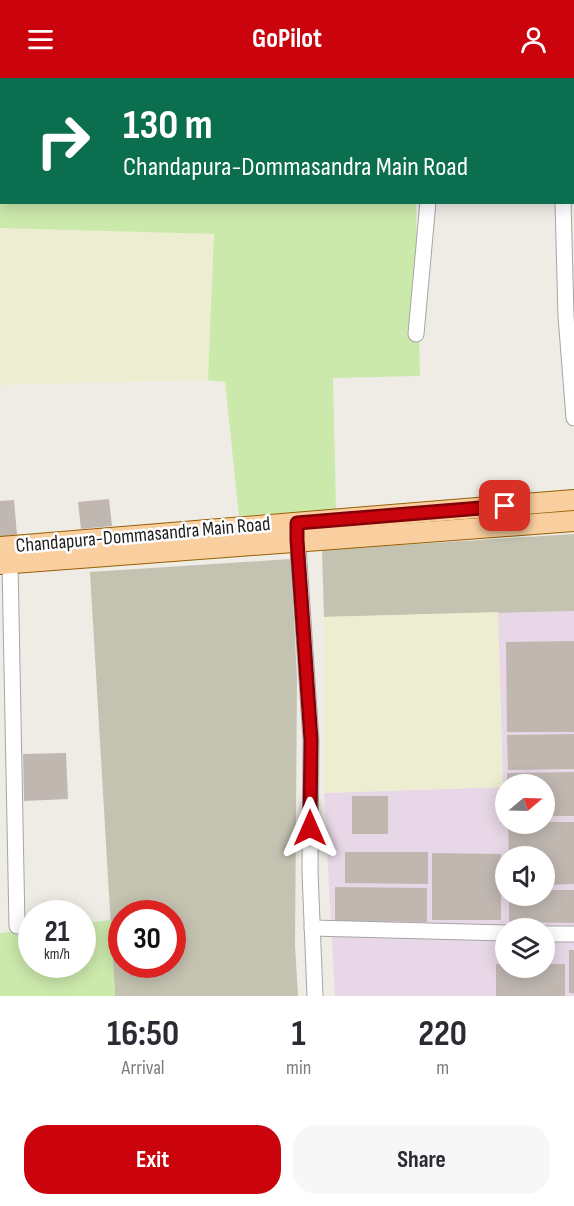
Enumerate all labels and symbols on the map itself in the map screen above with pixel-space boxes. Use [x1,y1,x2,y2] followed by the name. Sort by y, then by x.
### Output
[479,480,530,531] pin
[15,512,271,558] street label: Chandapura-Dommasandra Main Road
[495,774,555,834] north arrow
[278,796,342,860] position arrow
[108,900,186,978] speed limit sign: 30

